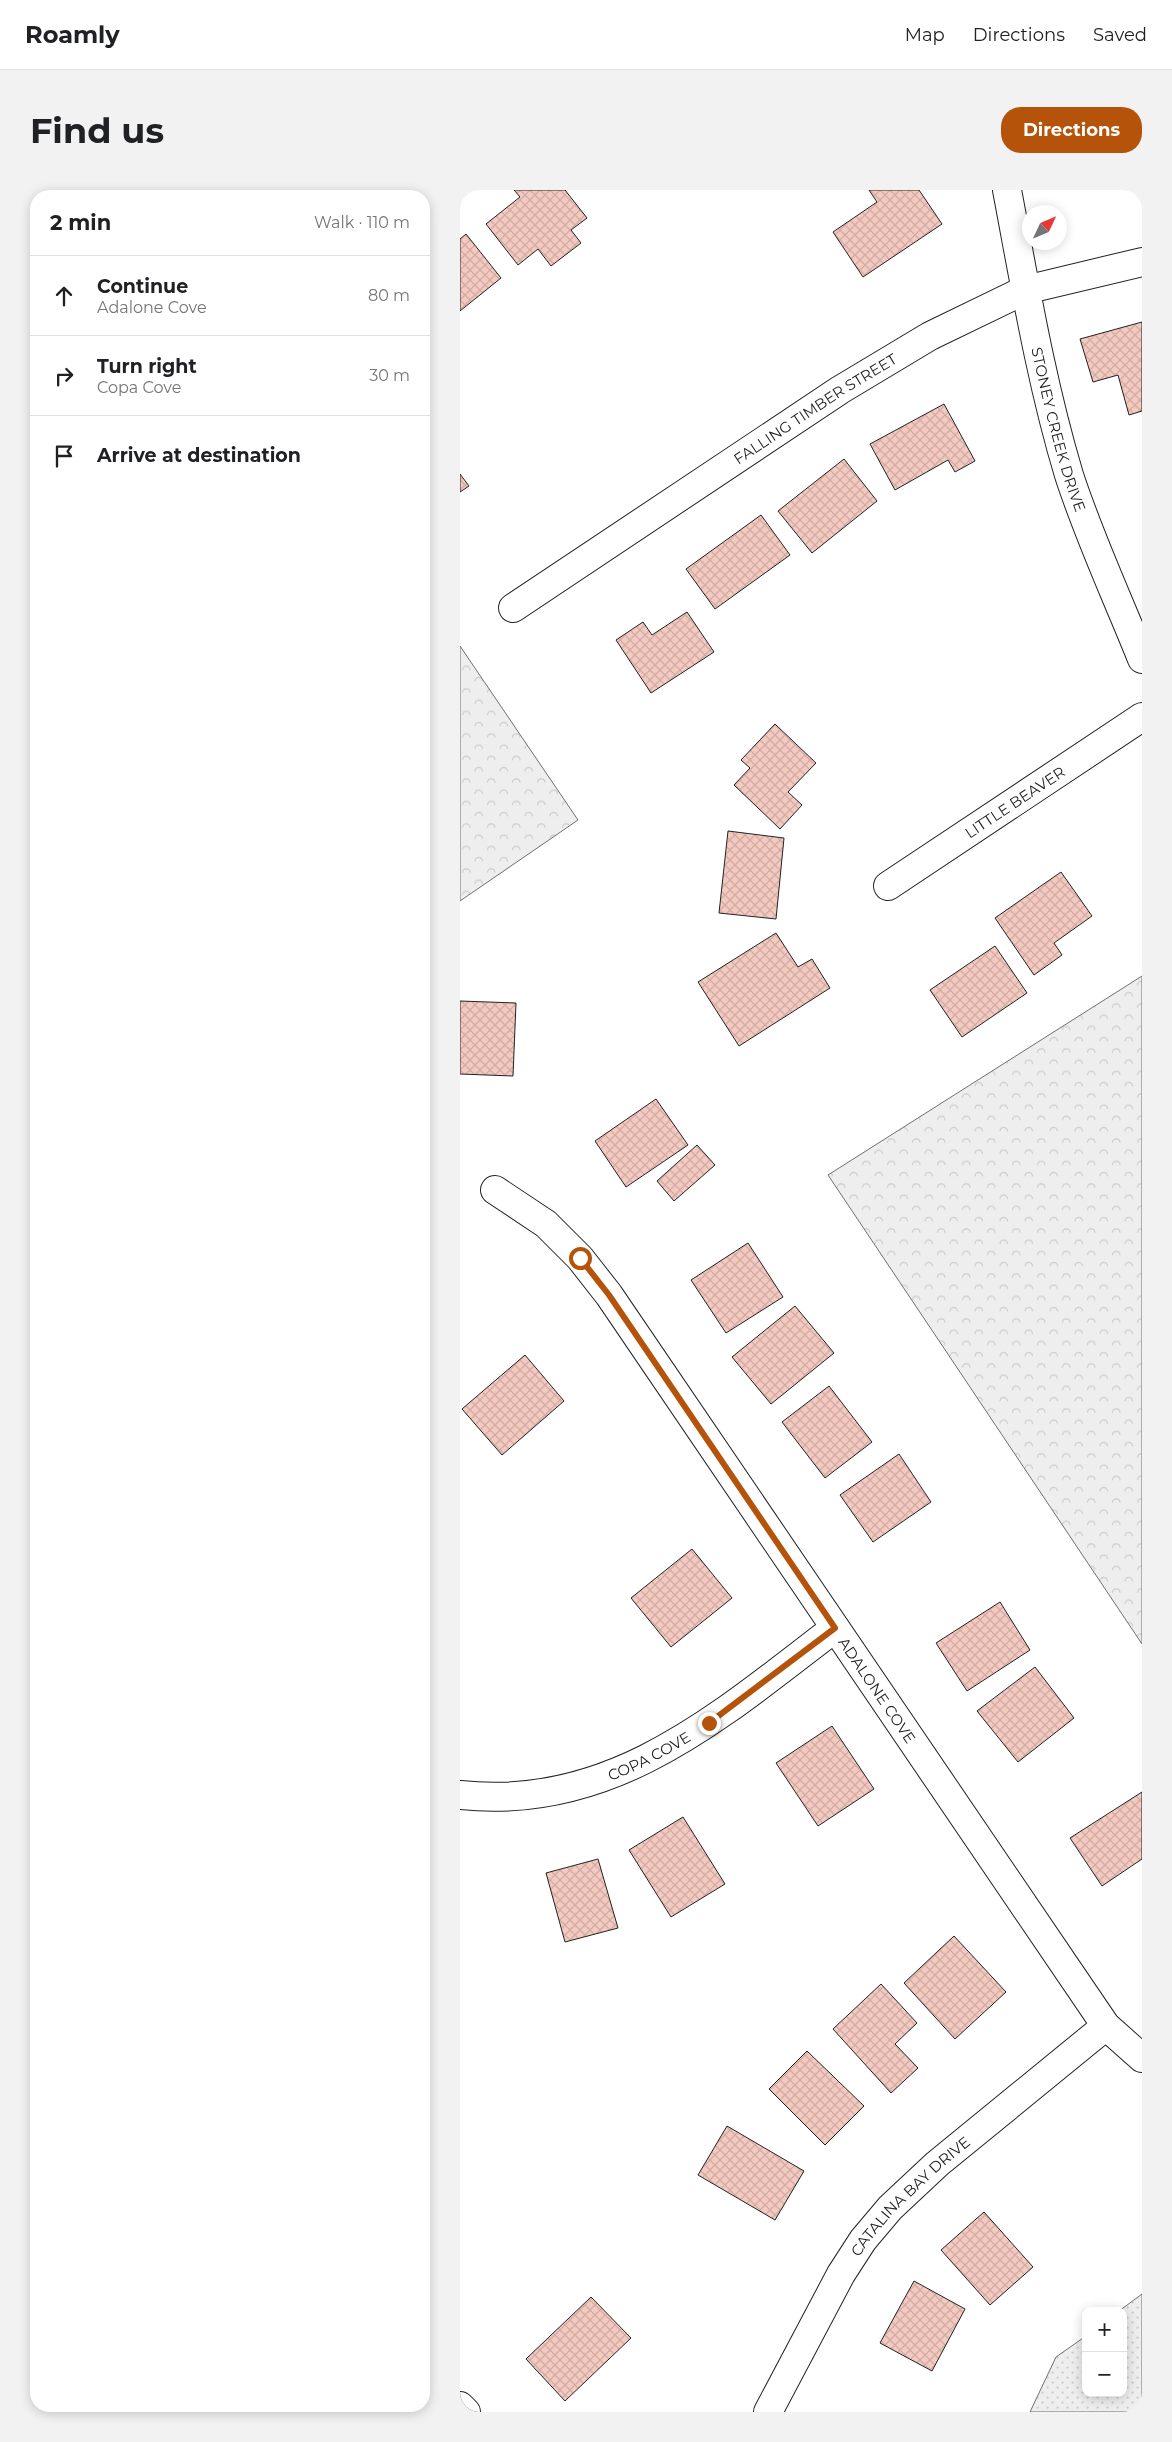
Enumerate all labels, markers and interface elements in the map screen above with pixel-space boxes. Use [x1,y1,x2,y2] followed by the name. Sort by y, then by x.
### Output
[25,20,120,49] text: Roamly
[905,24,945,46] text: Map
[973,24,1065,46] text: Directions
[1093,24,1147,46] text: Saved
[1001,107,1142,153] button: Directions
[30,109,164,152] text: Find us
[1022,205,1067,250] north arrow
[50,210,111,235] text: 2 min
[314,213,410,232] text: Walk · 110 m
[97,275,188,298] text: Continue
[50,282,78,310] icon: ahead
[368,286,410,305] text: 80 m
[97,298,207,317] text: Adalone Cove
[1028,345,1090,514] street label: STONEY CREEK DRIVE
[730,349,900,468] street label: FALLING TIMBER STREET
[97,355,197,378] text: Turn right
[50,362,78,390] icon: right
[369,366,410,385] text: 30 m
[97,378,181,397] text: Copa Cove
[50,442,78,470] icon: arrive
[97,444,301,467] text: Arrive at destination
[961,762,1068,842] street label: LITTLE BEAVER
[569,1247,592,1270] route start
[835,1633,920,1747] street label: ADALONE COVE
[698,1712,721,1735] route end
[605,1727,694,1784] street label: COPA COVE
[846,2132,973,2259] street label: CATALINA BAY DRIVE
[1082,2307,1127,2397] map controls
[1082,2307,1127,2352] button: +
[1082,2352,1127,2397] button: −

